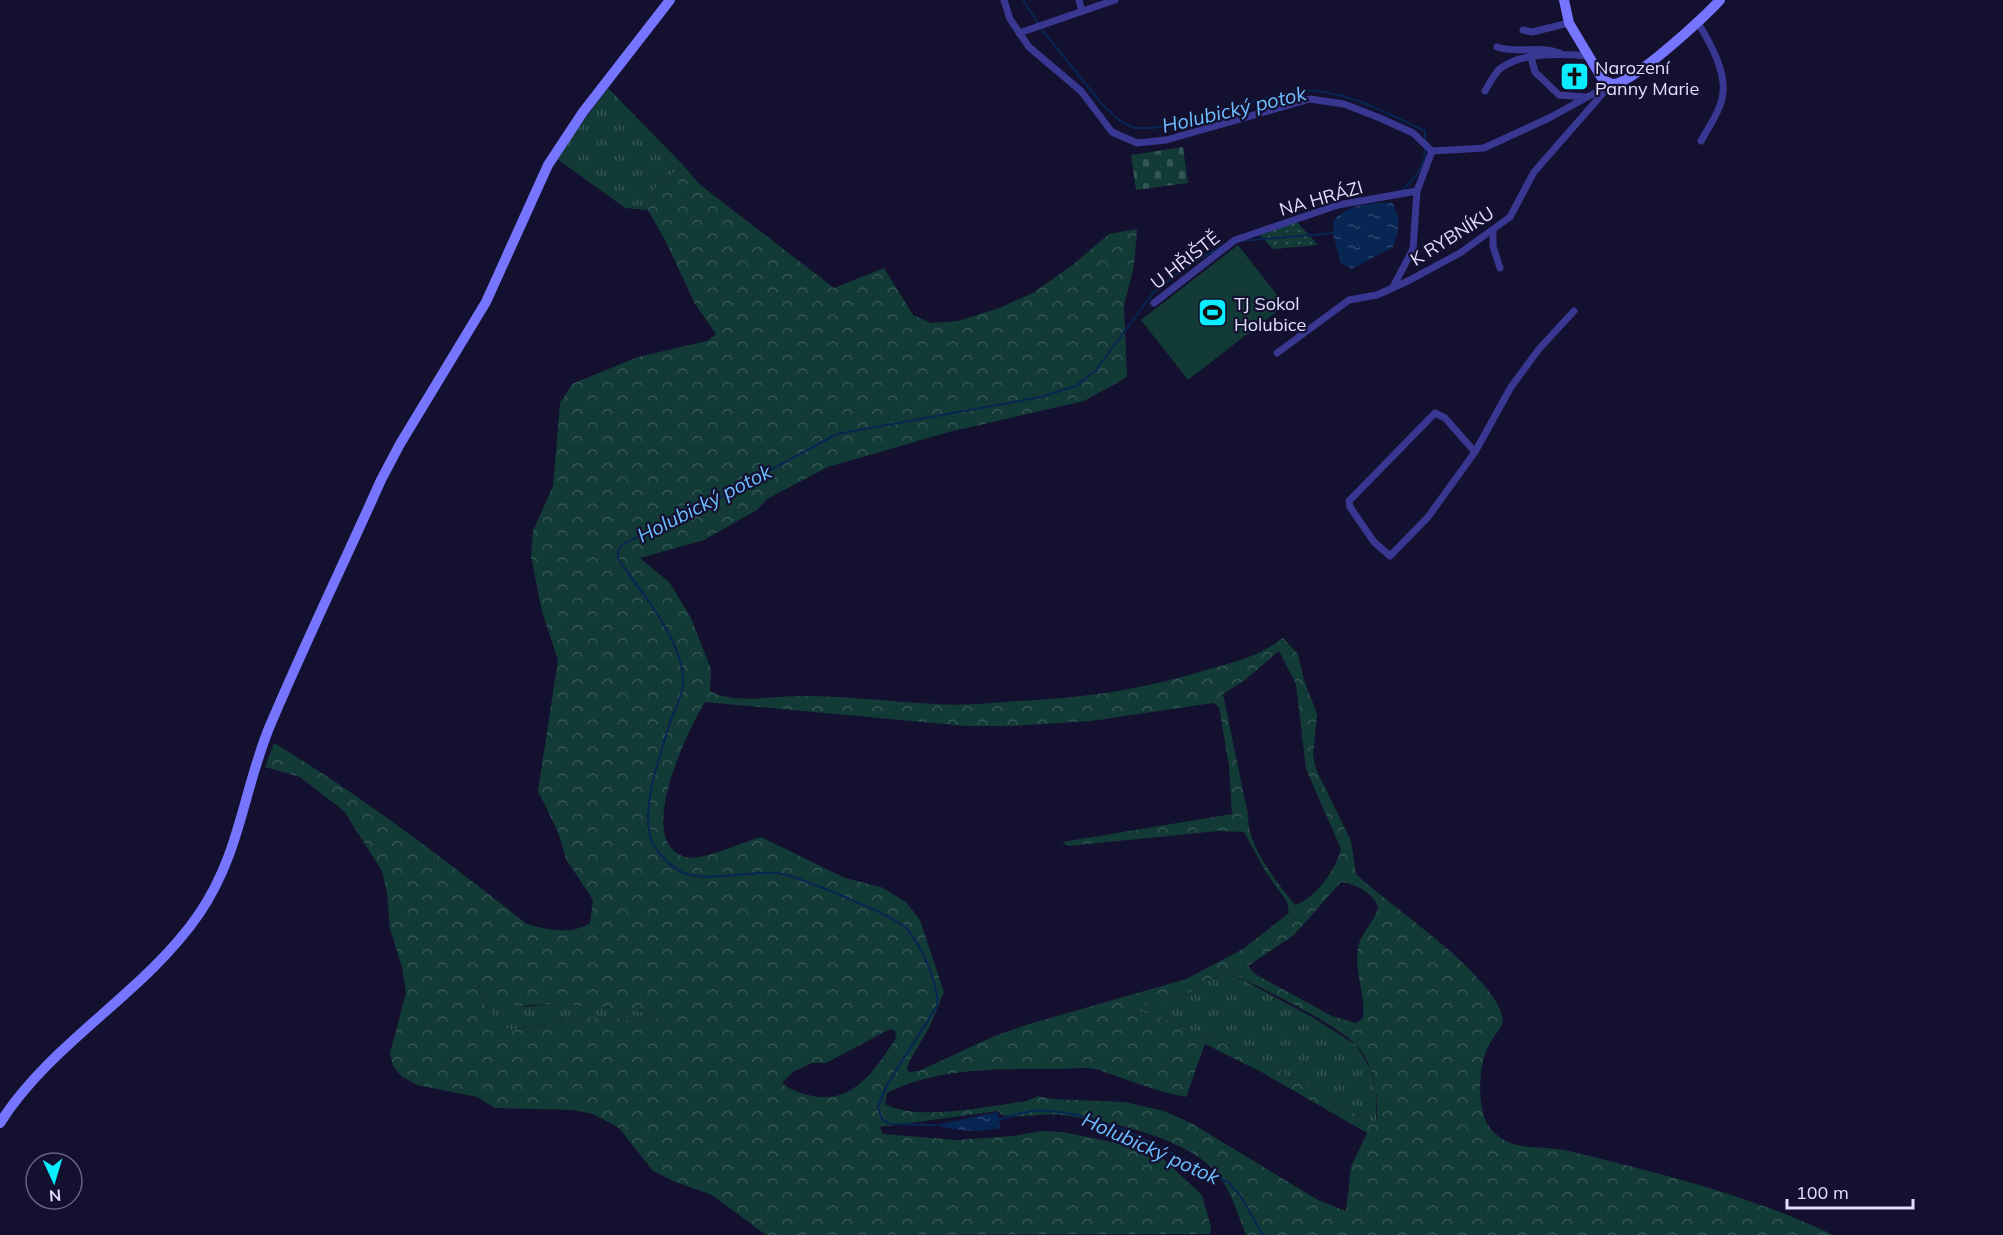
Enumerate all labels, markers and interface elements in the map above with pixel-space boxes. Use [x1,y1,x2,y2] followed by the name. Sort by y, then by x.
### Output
[1595,56,1699,100] place label: Narození Panny Marie
[1558,61,1590,93] church icon: Narození Panny Marie
[1159,80,1309,138] water label: Holubický potok
[1277,175,1365,221] street label: NA HRÁZI
[1406,201,1498,271] street label: K RYBNÍKU
[1146,226,1224,294] street label: U HŘIŠTĚ
[1234,292,1306,336] place label: TJ Sokol Holubice
[1197,297,1229,329] sports icon: TJ Sokol Holubice
[633,458,776,548] water label: Holubický potok
[1079,1107,1224,1190] water label: Holubický potok
[24,1151,84,1211] north arrow
[1787,1172,1913,1210] scale bar
[1796,1181,1849,1204] text: 100 m
[48,1186,62,1206] text: N

